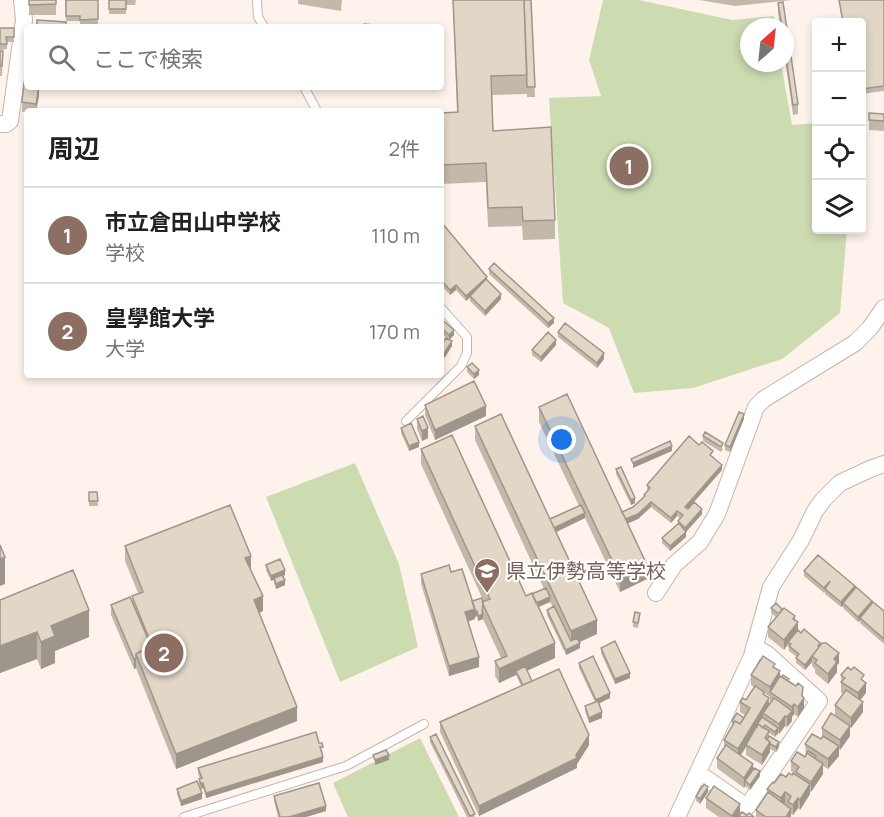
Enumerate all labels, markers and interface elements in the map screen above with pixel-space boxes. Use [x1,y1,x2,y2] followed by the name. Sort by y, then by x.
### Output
[740,18,794,72] north arrow
[812,18,866,234] map controls
[812,18,866,72] button: +
[24,24,444,90] search box
[45,41,78,74] icon: search
[93,44,203,74] text: ここで検索
[812,72,866,126] button: −
[812,126,866,180] button: locate
[48,130,100,166] text: 周辺
[389,135,420,162] text: 2件
[610,144,648,188] pin: 1
[812,180,866,234] button: layers
[105,207,281,237] text: 市立倉田山中学校
[63,222,72,249] text: 1
[371,222,420,249] text: 110 m
[105,239,145,266] text: 学校
[105,303,215,333] text: 皇學館大学
[62,318,73,345] text: 2
[369,318,420,345] text: 170 m
[105,335,145,362] text: 大学
[547,425,576,454] your location
[472,556,502,594] school or university icon: 県立伊勢高等学校
[506,557,666,584] place label: 県立伊勢高等学校
[144,630,184,676] pin: 2

